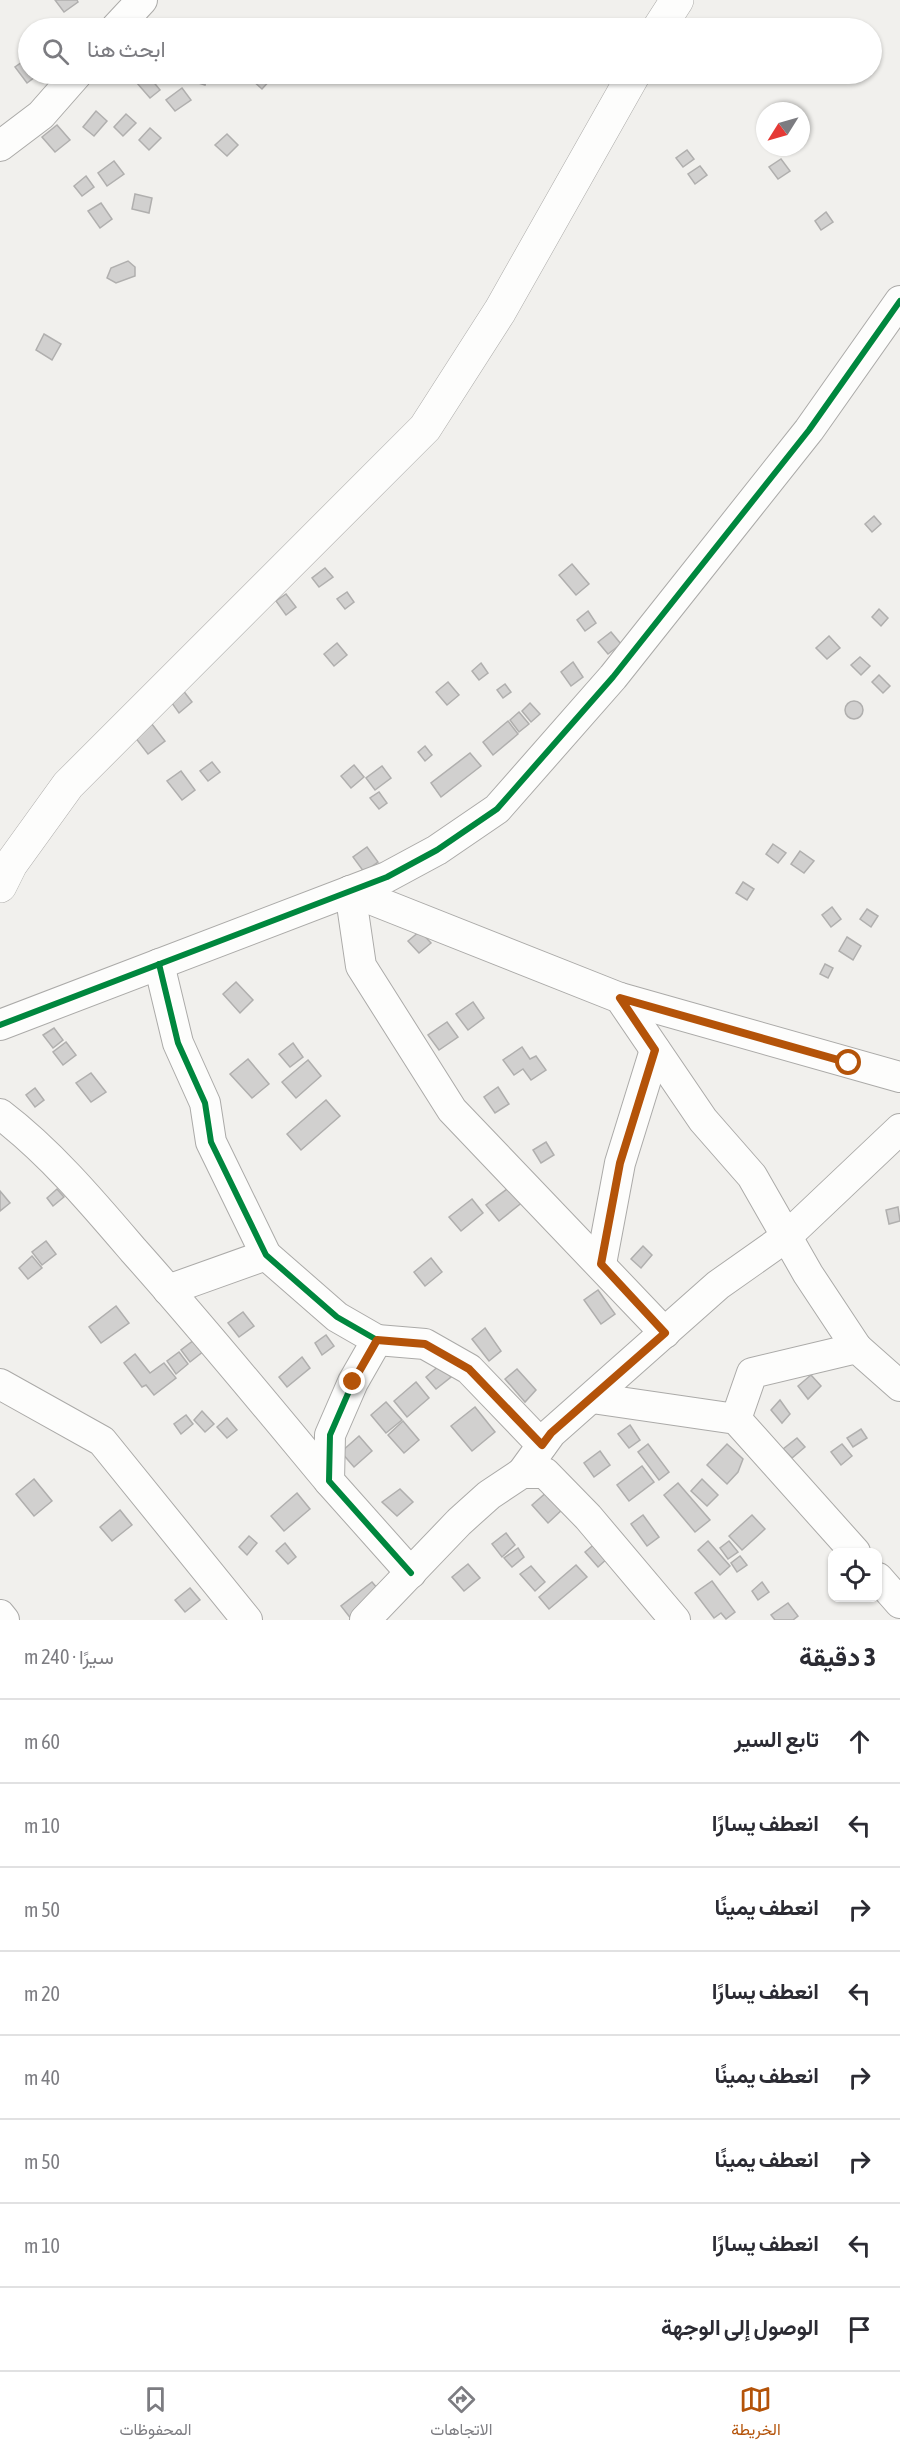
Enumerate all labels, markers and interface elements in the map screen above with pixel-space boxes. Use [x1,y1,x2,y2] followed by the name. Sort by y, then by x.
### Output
[18,18,882,84] search box
[39,35,72,68] icon: search
[87,36,166,62] text: ابحث هنا
[756,102,810,156] north arrow
[835,1049,861,1075] route start
[339,1368,365,1394] route end
[828,1548,882,1602] map controls
[828,1548,882,1602] button: locate
[799,1642,876,1672] text: 3 دقيقة
[24,1645,114,1668] text: سيرًا · 240 m
[843,1725,876,1758] icon: ahead
[734,1726,819,1752] text: تابع السير
[24,1730,60,1753] text: 60 m
[843,1809,876,1842] icon: left
[712,1810,819,1836] text: انعطف يسارًا
[24,1814,60,1837] text: 10 m
[843,1893,876,1926] icon: right
[715,1894,819,1920] text: انعطف يمينًا
[24,1898,60,1921] text: 50 m
[843,1977,876,2010] icon: left
[712,1978,819,2004] text: انعطف يسارًا
[24,1982,60,2005] text: 20 m
[843,2061,876,2094] icon: right
[715,2062,819,2088] text: انعطف يمينًا
[24,2066,60,2089] text: 40 m
[843,2145,876,2178] icon: right
[715,2146,819,2172] text: انعطف يمينًا
[24,2150,60,2173] text: 50 m
[843,2229,876,2262] icon: left
[712,2230,819,2256] text: انعطف يسارًا
[24,2234,60,2257] text: 10 m
[843,2313,876,2346] icon: arrive
[661,2314,819,2340] text: الوصول إلى الوجهة
[119,2383,192,2444] tab: المحفوظات
[430,2383,492,2444] tab: الاتجاهات
[731,2383,781,2444] tab: الخريطة

